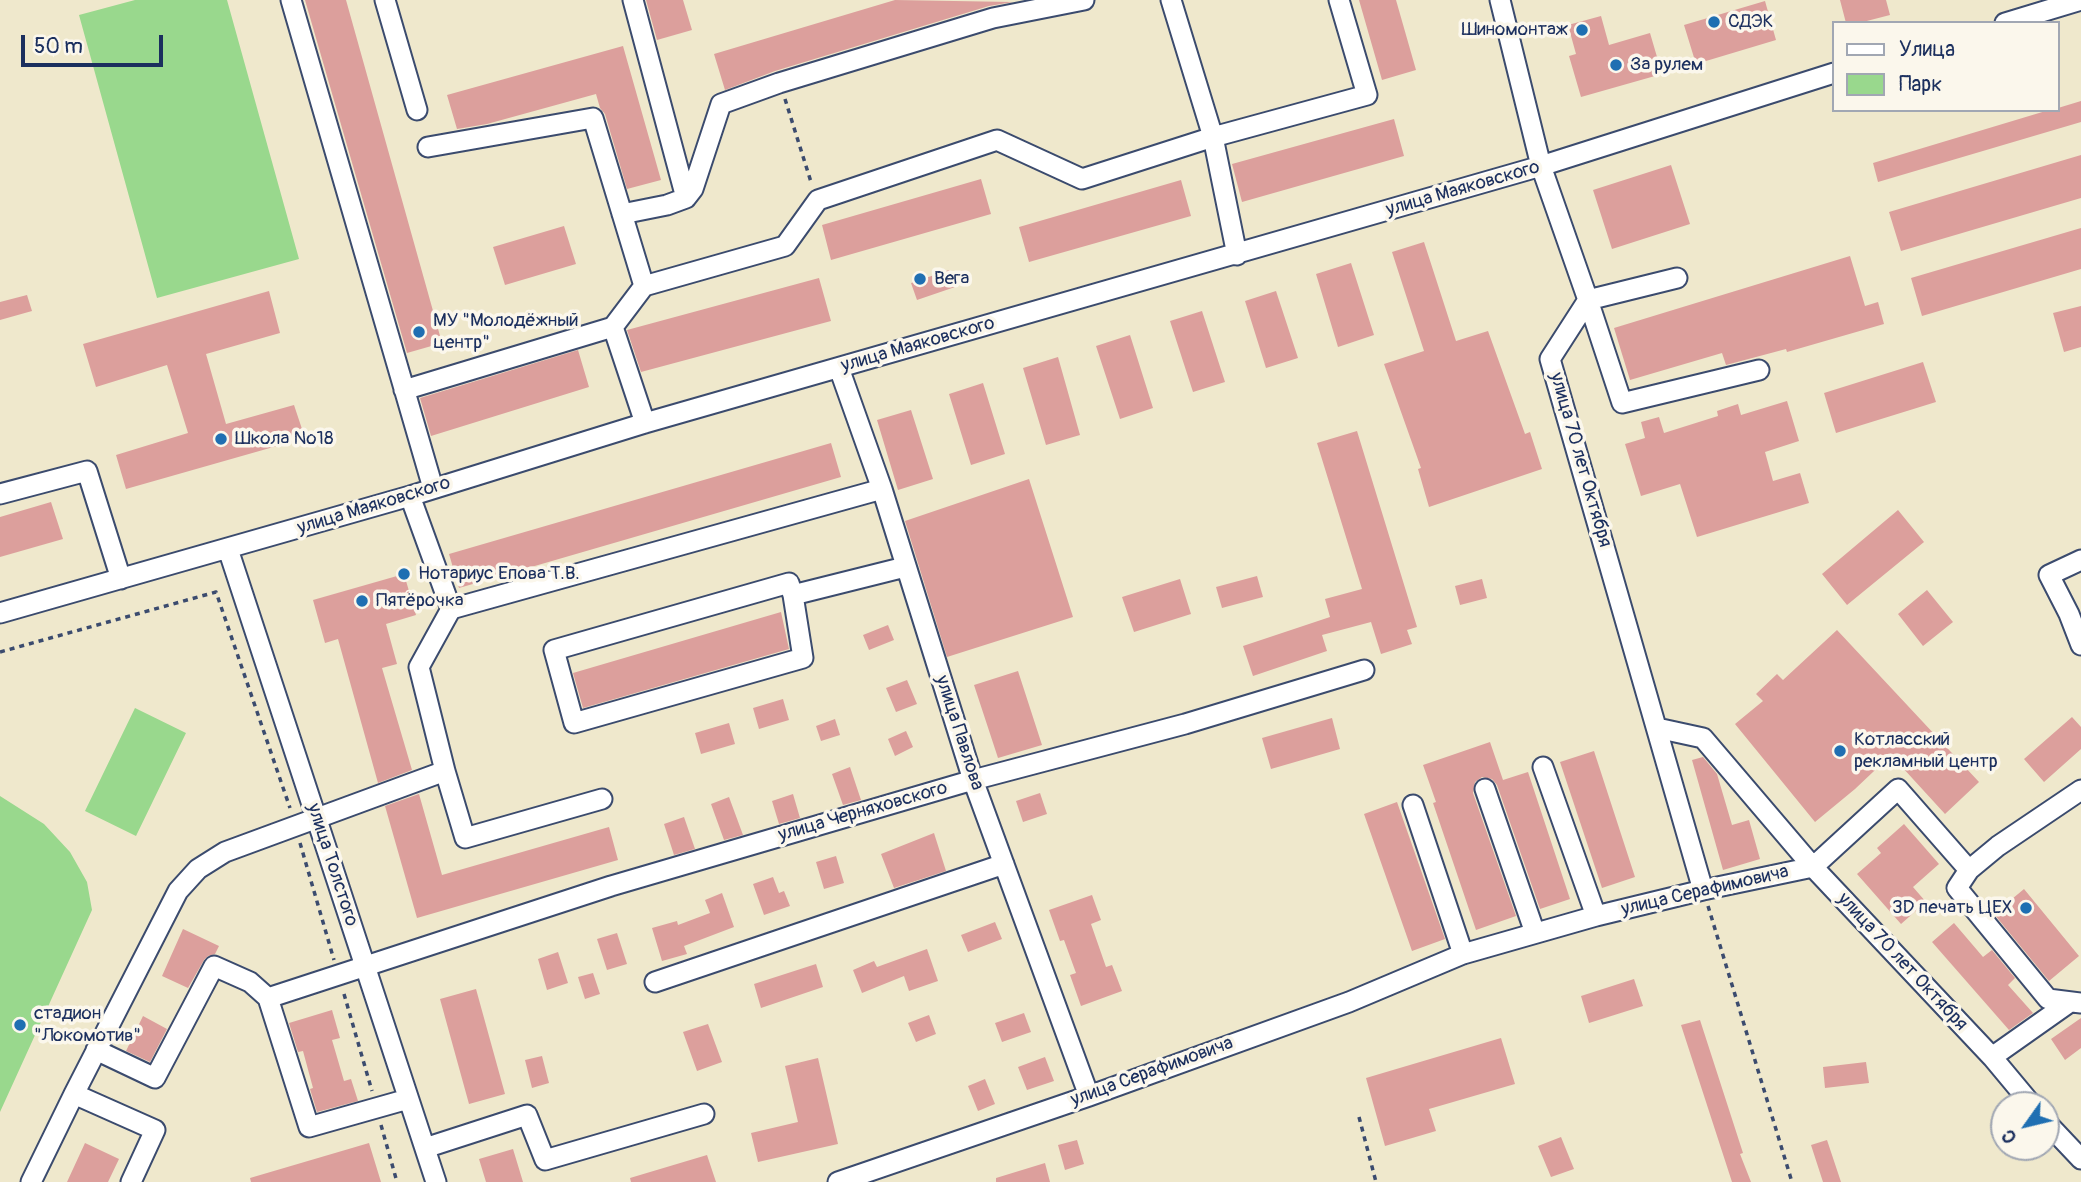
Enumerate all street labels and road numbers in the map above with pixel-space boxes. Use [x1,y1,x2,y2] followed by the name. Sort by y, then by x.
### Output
[1384,156,1542,222] street label: улица Маяковского
[839,312,997,378] street label: улица Маяковского
[1544,370,1616,550] street label: улица 70 лет Октября
[295,472,453,540] street label: улица Маяковского
[930,673,988,793] street label: улица Павлова
[776,777,950,847] street label: улица Черняховского
[301,801,363,929] street label: улица Толстого
[1619,861,1791,921] street label: улица Серафимовича
[1832,888,1972,1036] street label: улица 70 лет Октября
[1068,1032,1236,1112] street label: улица Серафимовича

